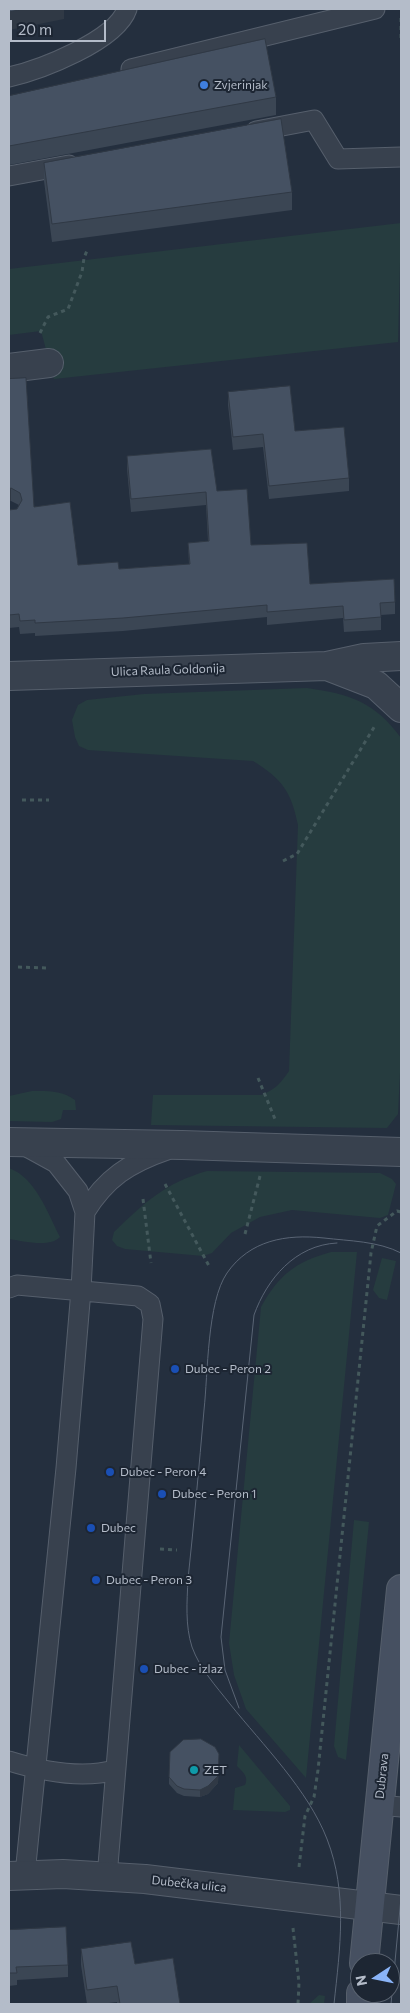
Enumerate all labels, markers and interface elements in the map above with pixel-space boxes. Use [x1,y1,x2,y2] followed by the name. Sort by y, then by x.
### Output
[12,10,109,42] scale bar
[18,20,52,38] text: 20 m
[214,78,268,92] place label: Zvjerinjak
[198,79,210,91] marker: Zvjerinjak
[111,661,225,679] street label: Ulica Raula Goldonija
[185,1362,271,1376] place label: Dubec - Peron 2
[169,1363,181,1375] marker: Dubec - Peron 2
[120,1465,206,1479] place label: Dubec - Peron 4
[104,1466,116,1478] marker: Dubec - Peron 4
[172,1487,256,1501] place label: Dubec - Peron 1
[156,1488,168,1500] marker: Dubec - Peron 1
[101,1521,136,1535] place label: Dubec
[85,1522,97,1534] marker: Dubec
[106,1573,192,1587] place label: Dubec - Peron 3
[90,1574,102,1586] marker: Dubec - Peron 3
[154,1662,223,1676] place label: Dubec - izlaz
[138,1663,150,1675] marker: Dubec - izlaz
[372,1752,392,1800] street label: Dubrava
[204,1763,227,1777] place label: ZET
[188,1764,200,1776] marker: ZET
[151,1873,227,1895] street label: Dubečka ulica
[350,1953,400,2003] north arrow
[351,1974,370,1988] text: N

